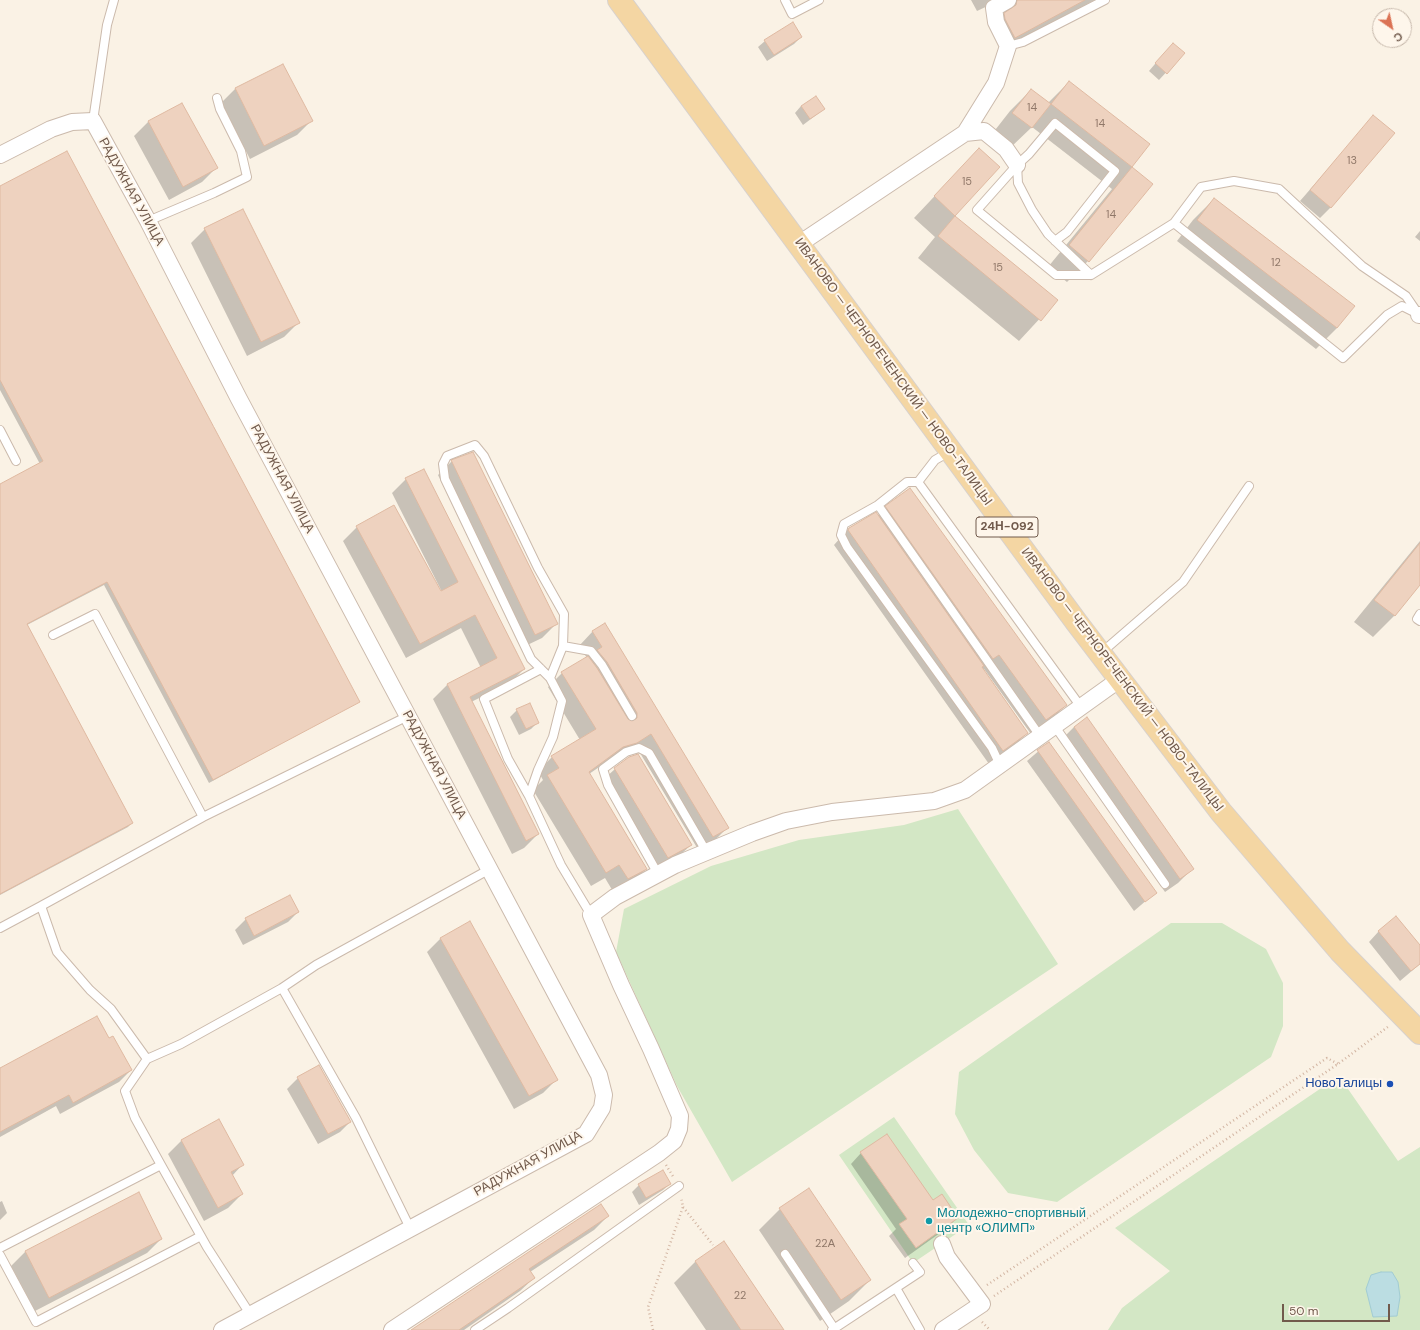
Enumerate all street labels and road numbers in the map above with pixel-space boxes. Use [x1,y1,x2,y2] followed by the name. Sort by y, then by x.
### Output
[95,135,167,249] street label: РАДУЖНАЯ УЛИЦА
[791,235,995,509] street label: ИВАНОВО — ЧЕРНОРЕЧЕНСКИЙ — НОВО-ТАЛИЦЫ
[247,422,317,536] street label: РАДУЖНАЯ УЛИЦА
[976,517,1038,537] road number: 24Н-092
[1018,545,1226,815] street label: ИВАНОВО — ЧЕРНОРЕЧЕНСКИЙ — НОВО-ТАЛИЦЫ
[399,708,469,822] street label: РАДУЖНАЯ УЛИЦА
[471,1128,585,1200] street label: РАДУЖНАЯ УЛИЦА

